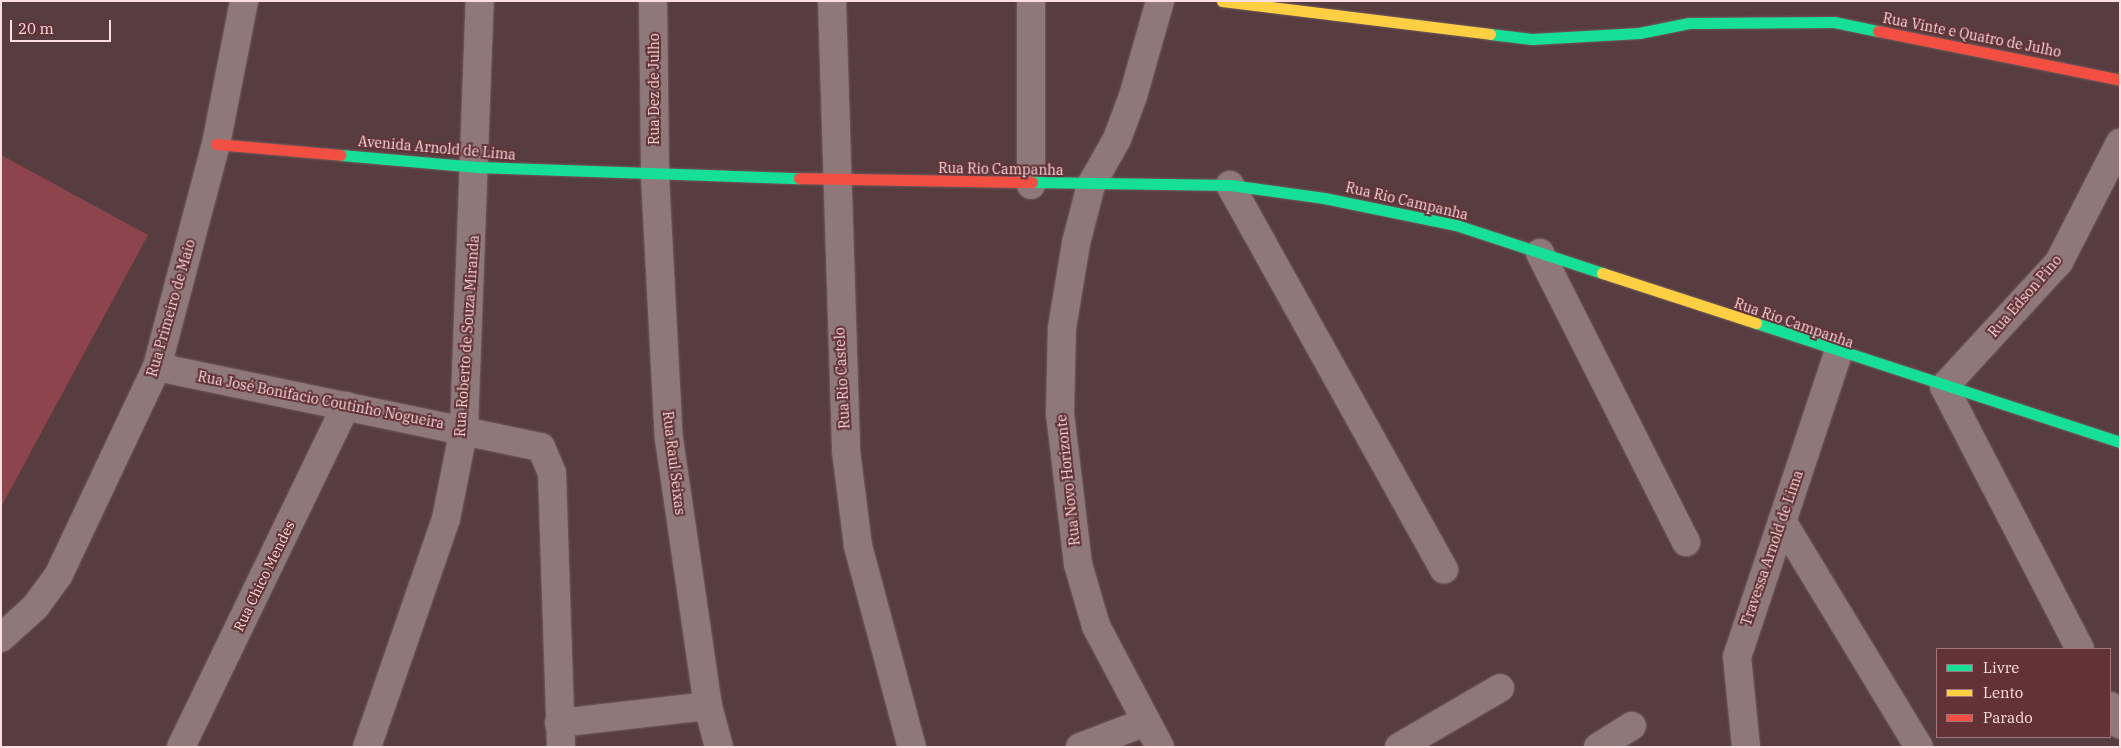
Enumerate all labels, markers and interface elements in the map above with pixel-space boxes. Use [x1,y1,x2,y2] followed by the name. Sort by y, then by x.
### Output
[1881,9,2063,61] street label: Rua Vinte e Quatro de Julho
[12,10,114,42] scale bar
[18,19,54,38] text: 20 m
[646,33,662,145] street label: Rua Dez de Julho
[357,133,517,163] street label: Avenida Arnold de Lima
[938,160,1064,178] street label: Rua Rio Campanha
[1344,179,1470,223] street label: Rua Rio Campanha
[452,235,482,437] street label: Rua Roberto de Souza Miranda
[143,237,199,379] street label: Rua Primeiro de Maio
[1985,252,2065,340] street label: Rua Edson Pino
[1732,295,1856,351] street label: Rua Rio Campanha
[831,327,853,429] street label: Rua Rio Castelo
[196,368,446,432] street label: Rua José Bonifacio Coutinho Nogueira
[659,410,689,516] street label: Rua Raul Seixas
[1053,414,1083,546] street label: Rua Novo Horizonte
[1737,468,1807,628] street label: Travessa Arnold de Lima
[230,518,298,634] street label: Rua Chico Mendes
[1936,648,2111,738] legend
[1983,658,2019,677] text: Livre
[1983,683,2023,702] text: Lento
[1983,708,2033,727] text: Parado

